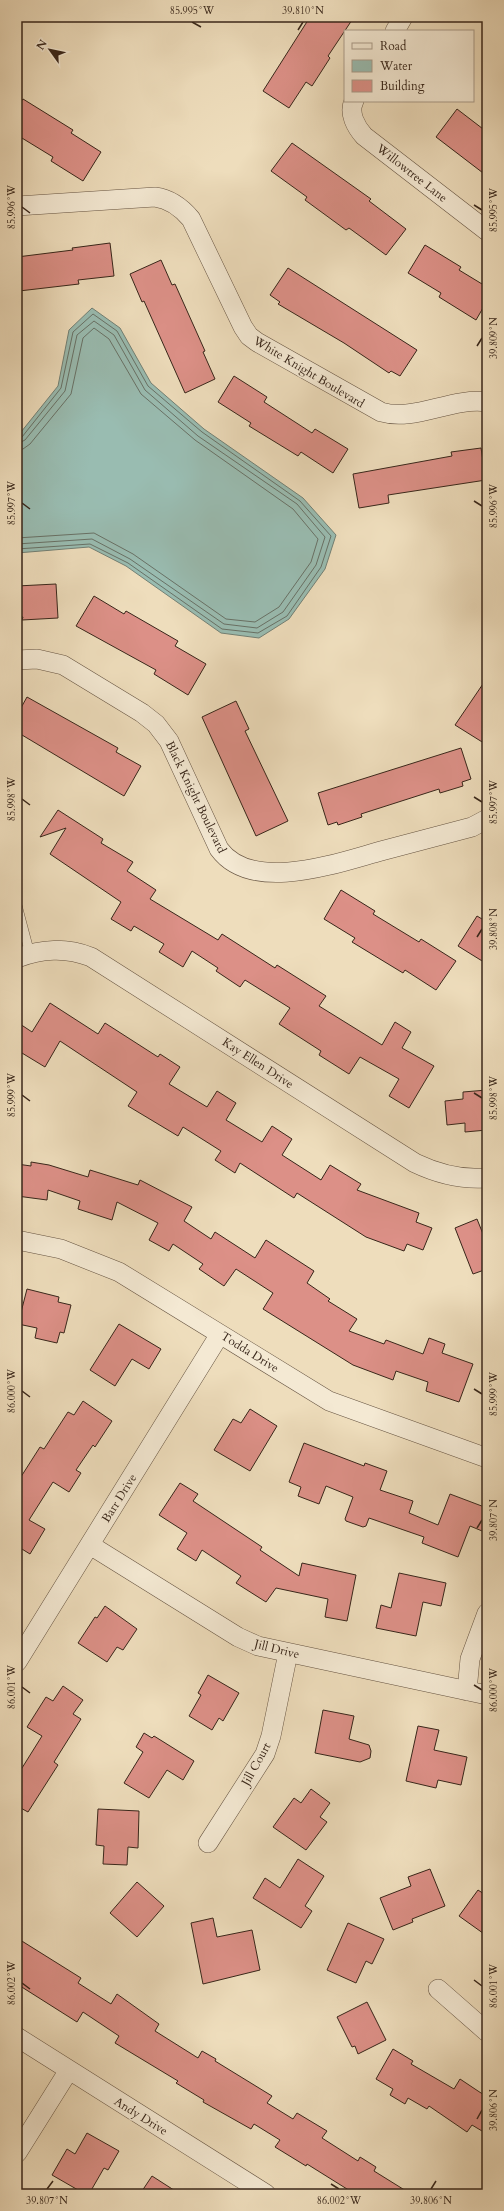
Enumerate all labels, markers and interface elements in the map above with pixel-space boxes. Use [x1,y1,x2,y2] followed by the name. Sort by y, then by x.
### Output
[170,4,215,18] text: 85.995°W
[282,4,324,18] text: 39.810°N
[30,30,70,70] north arrow
[344,30,474,102] legend
[33,36,51,53] text: N
[380,38,407,54] text: Road
[379,58,413,74] text: Water
[380,78,425,94] text: Building
[372,140,451,206] street label: Willowtree Lane
[5,184,19,229] text: 85.996°W
[487,187,501,232] text: 85.995°W
[487,317,501,359] text: 39.809°N
[250,332,368,412] street label: White Knight Boulevard
[5,480,19,525] text: 85.997°W
[487,483,501,528] text: 85.996°W
[162,738,230,856] street label: Black Knight Boulevard
[5,776,19,821] text: 85.998°W
[487,779,501,824] text: 85.997°W
[487,908,501,950] text: 39.808°N
[219,1034,297,1092] street label: Kay Ellen Drive
[5,1072,19,1117] text: 85.999°W
[487,1075,501,1120] text: 85.998°W
[218,1328,282,1376] street label: Todda Drive
[5,1368,19,1413] text: 86.000°W
[487,1371,501,1416] text: 85.999°W
[98,1471,140,1525] street label: Barr Drive
[487,1499,501,1541] text: 39.807°N
[251,1635,301,1662] street label: Jill Drive
[5,1664,19,1709] text: 86.001°W
[487,1667,501,1712] text: 86.000°W
[237,1739,275,1790] street label: Jill Court
[5,1960,19,2005] text: 86.002°W
[487,1963,501,2008] text: 86.001°W
[487,2089,501,2131] text: 39.806°N
[111,2093,171,2139] street label: Andy Drive
[26,2194,68,2208] text: 39.807°N
[317,2194,362,2208] text: 86.002°W
[410,2194,452,2208] text: 39.806°N

